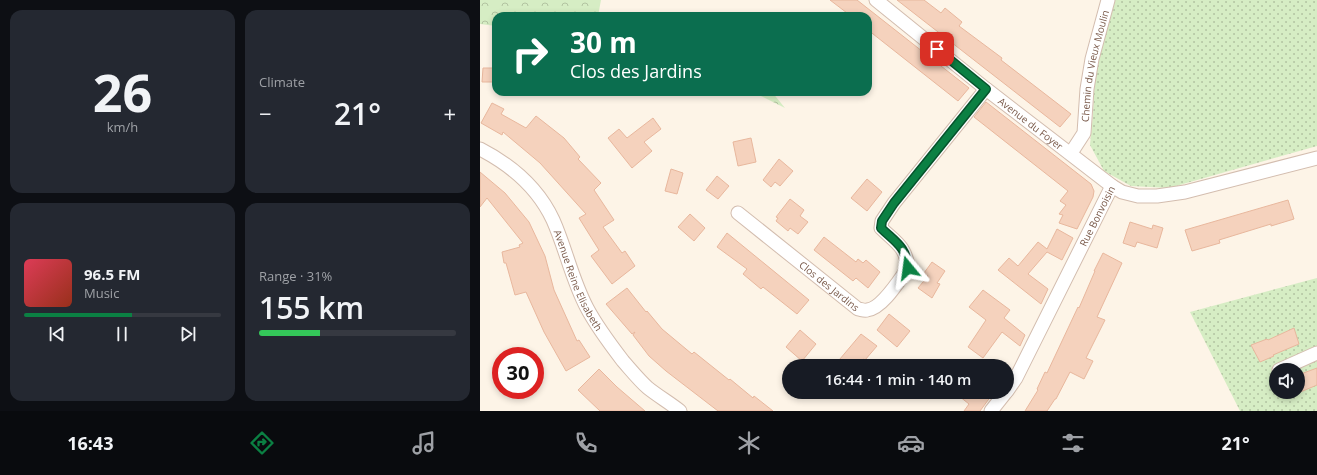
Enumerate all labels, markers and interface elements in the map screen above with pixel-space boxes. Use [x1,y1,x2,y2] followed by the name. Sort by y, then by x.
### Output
[1078,8,1112,122] street label: Chemin du Vieux Moulin
[570,23,637,61] text: 30 m
[504,28,556,80] icon: right
[920,32,954,66] pin
[926,38,948,60] icon: arrive
[93,56,152,127] text: 26
[570,59,702,83] text: Clos des Jardins
[259,73,305,91] text: Climate
[334,93,381,134] text: 21°
[995,94,1066,153] street label: Avenue du Foyer
[259,98,272,128] text: −
[443,98,456,128] text: +
[107,118,138,136] text: km/h
[1076,183,1118,249] street label: Rue Bonvoisin
[551,228,606,333] street label: Avenue Reine Elisabeth
[887,247,929,289] position arrow
[796,258,863,315] street label: Clos des Jardins
[84,264,140,284] text: 96.5 FM
[259,267,332,285] text: Range · 31%
[84,284,119,302] text: Music
[259,287,364,328] text: 155 km
[46,323,68,345] icon: previous
[111,323,133,345] icon: pause
[177,323,199,345] icon: next
[492,347,544,399] speed limit sign: 30
[1269,363,1305,399] map controls
[1269,363,1305,399] button: sound
[825,369,971,389] text: 16:44 · 1 min · 140 m
[248,429,276,457] icon: directions
[410,429,438,457] icon: music
[572,429,600,457] icon: phone
[735,429,763,457] icon: climate
[897,429,925,457] icon: car
[1059,429,1087,457] icon: filters
[67,431,113,455] text: 16:43
[1222,431,1250,455] text: 21°

